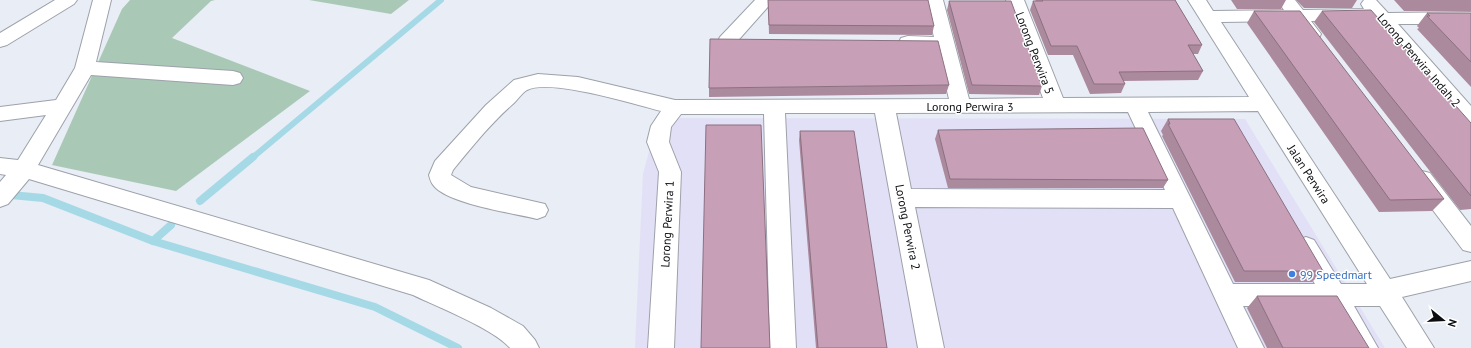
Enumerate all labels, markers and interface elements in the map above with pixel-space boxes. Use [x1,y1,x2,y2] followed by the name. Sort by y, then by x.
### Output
[1012,10,1058,96] street label: Lorong Perwira 5
[1374,10,1464,110] street label: Lorong Perwira Indah 2
[927,99,1013,114] street label: Lorong Perwira 3
[1284,141,1334,206] street label: Jalan Perwira
[657,180,677,268] street label: Lorong Perwira 1
[892,183,924,271] street label: Lorong Perwira 2
[1300,267,1372,282] place label: 99 Speedmart
[1287,269,1297,279] marker: 99 Speedmart
[1423,300,1463,340] north arrow
[1445,317,1460,329] text: N

